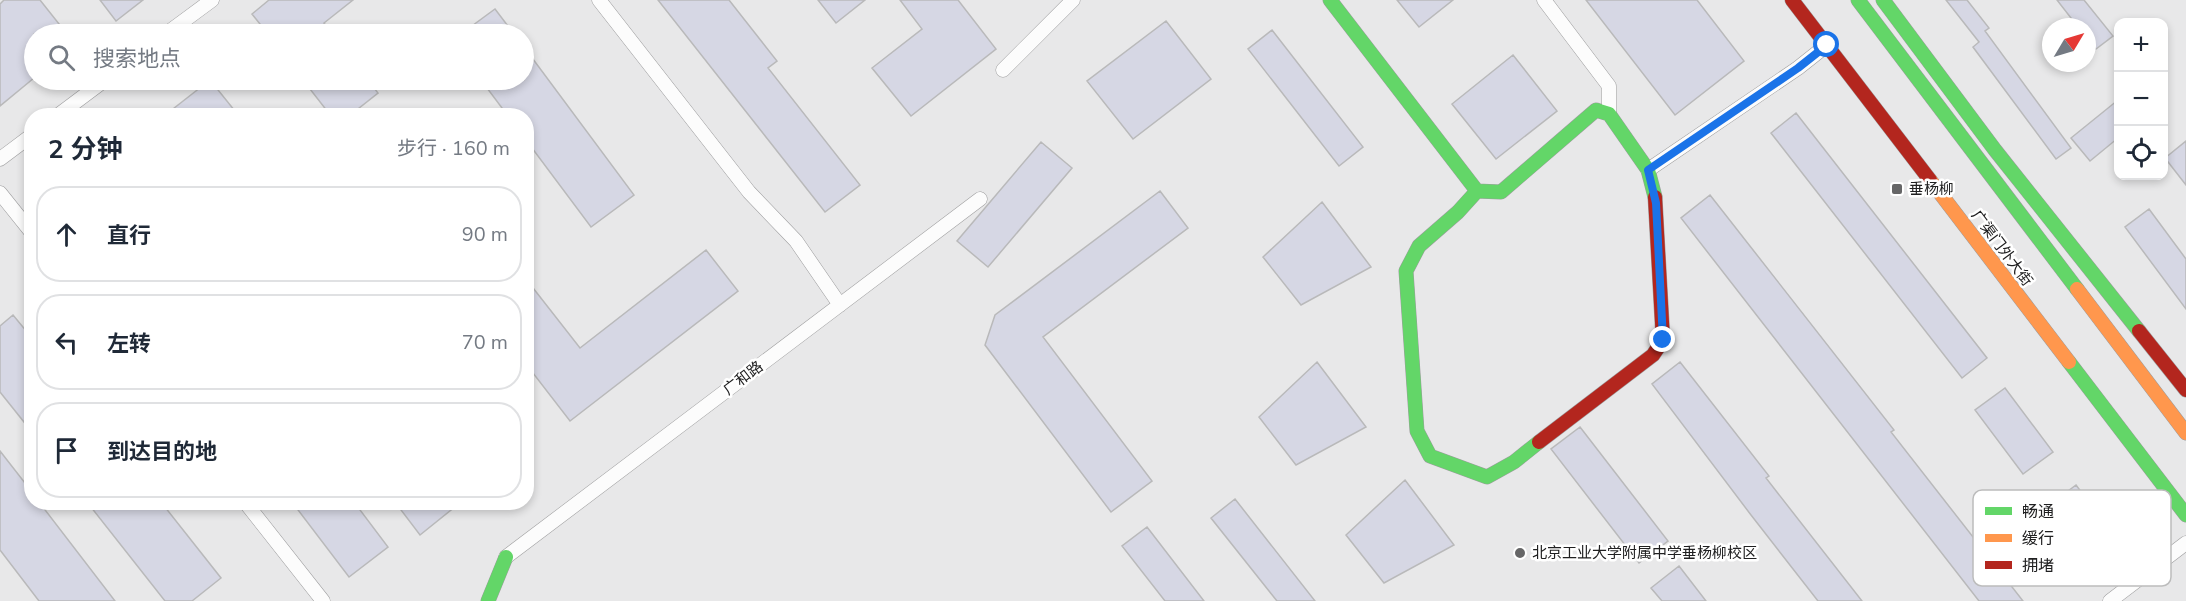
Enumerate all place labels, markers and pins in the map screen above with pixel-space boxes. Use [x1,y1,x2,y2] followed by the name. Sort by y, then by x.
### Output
[1909,179,1954,199] place label: 垂杨柳
[1890,182,1904,196] marker: 垂杨柳
[1532,543,1757,563] place label: 北京工业大学附属中学垂杨柳校区
[1513,546,1527,560] marker: 北京工业大学附属中学垂杨柳校区

